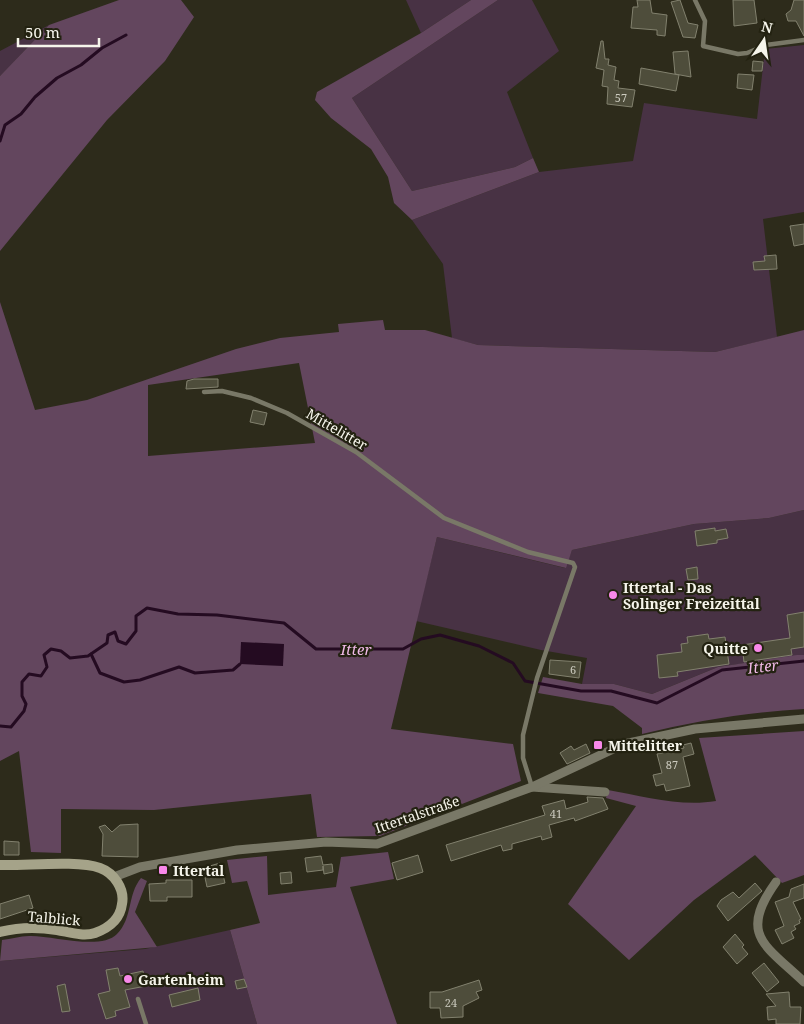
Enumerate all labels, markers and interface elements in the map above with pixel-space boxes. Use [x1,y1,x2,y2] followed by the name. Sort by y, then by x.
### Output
[18,15,99,47] scale bar
[739,15,789,65] north arrow
[760,16,775,37] text: N
[25,22,60,42] text: 50 m
[615,90,627,105] house number: 57
[303,404,371,454] street label: Mittelitter
[623,578,760,613] place label: Ittertal - Das Solinger Freizeittal
[607,589,619,601] marker: Ittertal - Das Solinger Freizeittal
[340,639,372,659] water label: Itter
[703,639,748,658] place label: Quitte
[752,642,764,654] marker: Quitte
[745,654,781,678] water label: Itter
[570,662,576,677] house number: 6
[608,736,683,755] place label: Mittelitter
[592,739,604,751] marker: Mittelitter
[666,757,678,772] house number: 87
[372,791,462,837] street label: Ittertalstraße
[550,806,562,821] house number: 41
[173,861,224,880] place label: Ittertal
[157,864,169,876] marker: Ittertal
[27,906,82,930] street label: Talblick
[138,970,224,989] place label: Gartenheim
[122,973,134,985] marker: Gartenheim
[445,995,457,1010] house number: 24

